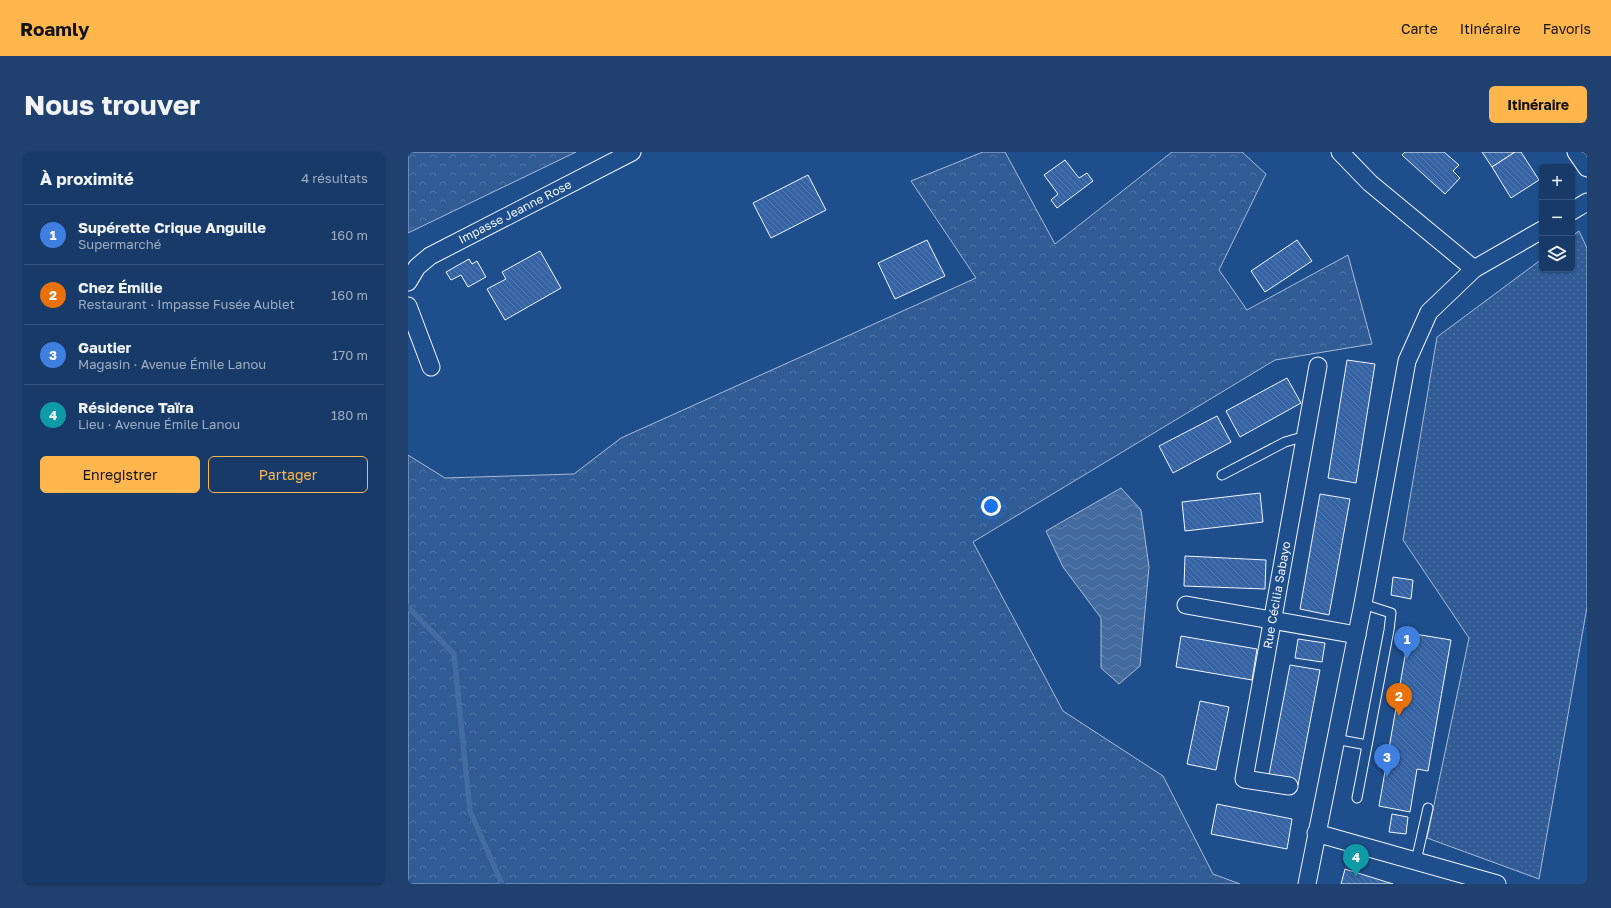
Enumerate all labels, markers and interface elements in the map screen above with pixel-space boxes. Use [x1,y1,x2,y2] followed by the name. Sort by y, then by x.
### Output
[20,17,89,40] text: Roamly
[1401,20,1438,37] text: Carte
[1460,20,1521,37] text: Itinéraire
[1543,20,1591,37] text: Favoris
[1489,86,1587,123] button: Itinéraire
[24,88,200,121] text: Nous trouver
[1539,164,1575,272] map controls
[1539,164,1575,200] button: +
[40,168,134,189] text: À proximité
[301,170,368,186] text: 4 résultats
[456,177,574,247] street label: Impasse Jeanne Rose
[1539,200,1575,236] button: −
[78,218,266,236] text: Supérette Crique Anguille
[50,227,56,243] text: 1
[331,227,368,243] text: 160 m
[78,236,161,252] text: Supermarché
[1539,236,1575,272] button: layers
[78,278,163,296] text: Chez Émilie
[49,287,57,303] text: 2
[331,287,368,303] text: 160 m
[78,296,295,312] text: Restaurant · Impasse Fusée Aublet
[78,338,131,356] text: Gautier
[49,347,57,363] text: 3
[332,347,368,363] text: 170 m
[78,356,266,372] text: Magasin · Avenue Émile Lanou
[78,398,194,416] text: Résidence Taïra
[49,407,57,423] text: 4
[331,407,368,423] text: 180 m
[78,416,240,432] text: Lieu · Avenue Émile Lanou
[40,456,200,493] button: Enregistrer
[208,456,368,493] button: Partager
[981,496,1001,516] your location
[1260,540,1293,650] street label: Rue Cécilia Sabayo
[1394,626,1420,659] pin: 1
[1386,683,1412,716] pin: 2
[1374,744,1400,777] pin: 3
[1343,844,1369,877] pin: 4

